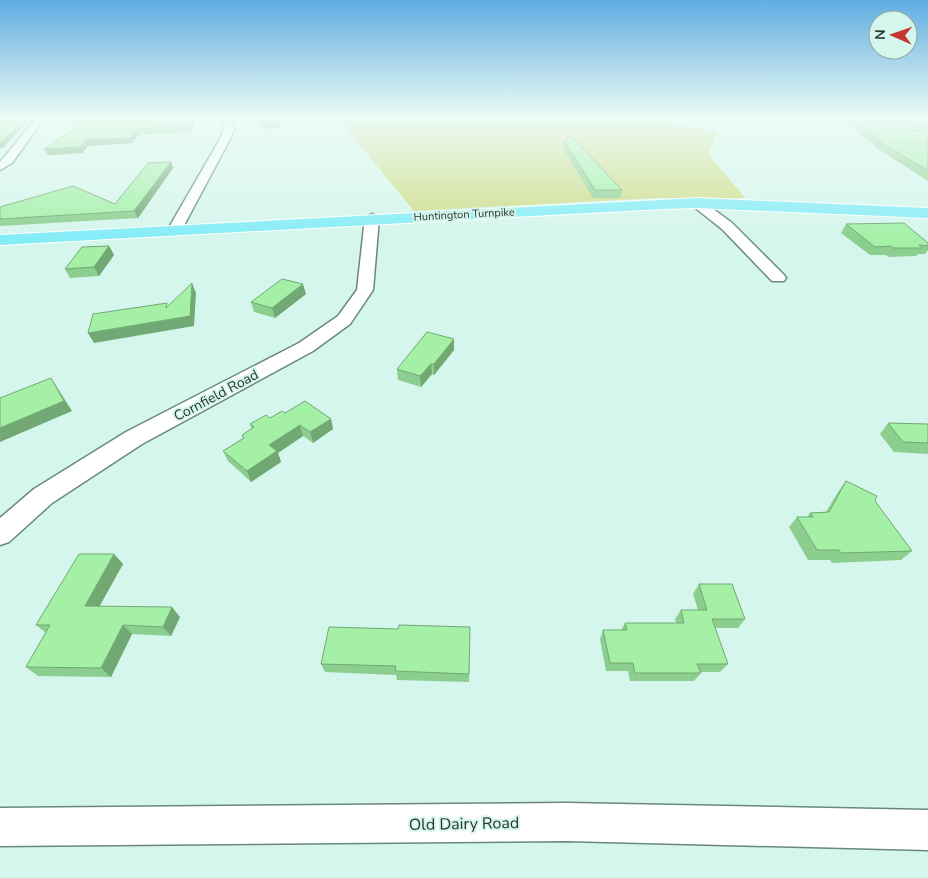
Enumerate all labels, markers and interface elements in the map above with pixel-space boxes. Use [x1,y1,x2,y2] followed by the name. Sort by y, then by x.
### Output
[868,10,918,60] north arrow
[871,29,890,40] text: N
[413,204,515,225] street label: Huntington Turnpike
[171,365,262,426] street label: Cornfield Road
[409,812,519,836] street label: Old Dairy Road

